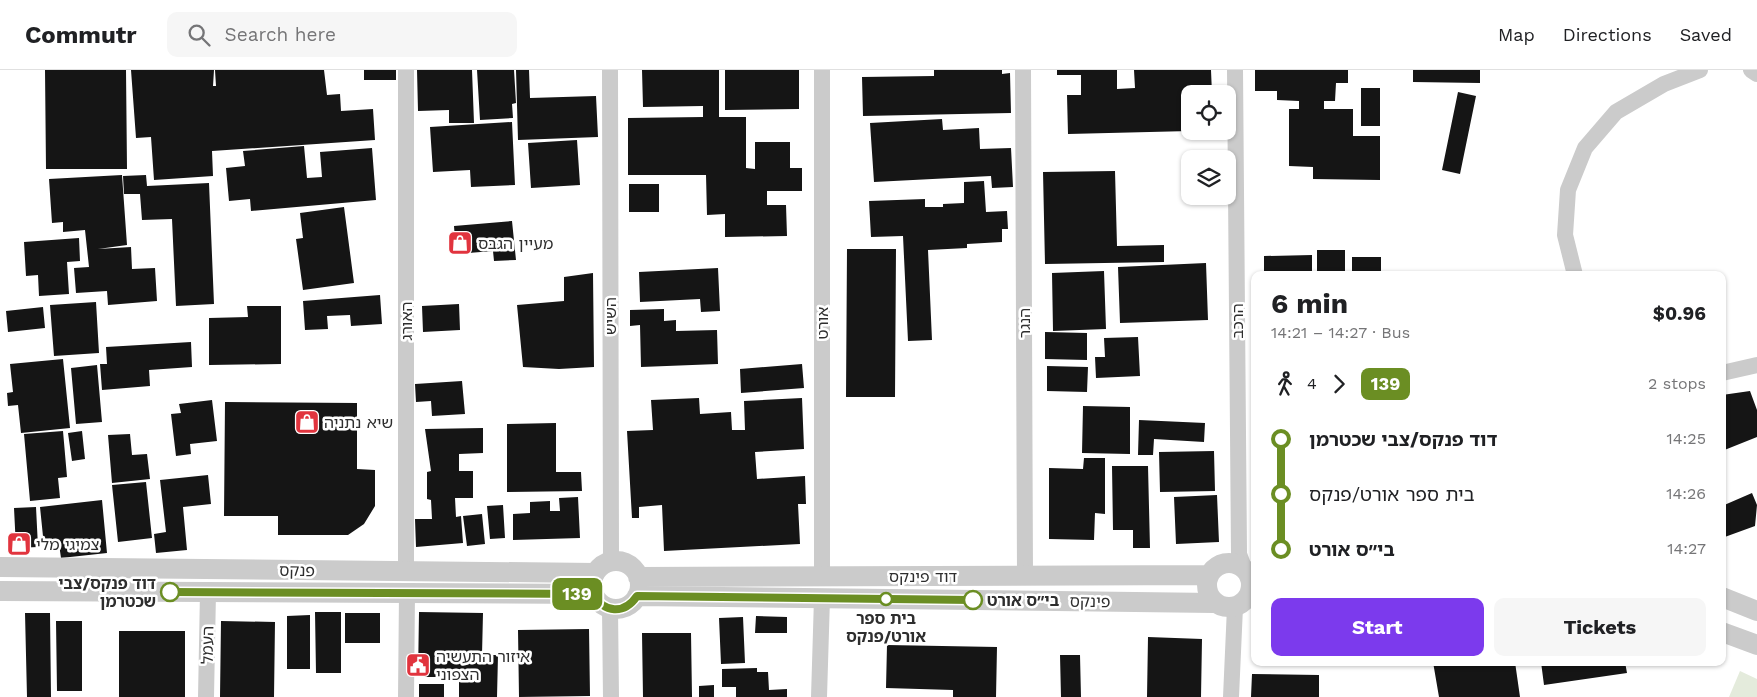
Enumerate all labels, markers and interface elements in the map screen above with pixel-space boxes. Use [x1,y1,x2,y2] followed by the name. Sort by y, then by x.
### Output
[167,12,517,57] search box
[25,21,137,49] text: Commutr
[185,21,213,49] icon: search
[225,23,336,46] text: Search here
[1498,24,1535,45] text: Map
[1563,24,1652,45] text: Directions
[1680,24,1732,45] text: Saved
[1181,85,1236,205] map controls
[1181,85,1236,140] button: locate
[1181,150,1236,205] button: layers
[447,230,473,256] shop icon: מעיין הגבס
[478,234,553,253] place label: מעיין הגבס
[1271,287,1348,320] text: 6 min
[601,297,620,335] street label: השיש
[397,301,416,341] street label: האורג
[1653,302,1706,325] text: $0.96
[1228,303,1247,339] street label: הרכב
[813,307,832,339] street label: אורט
[1015,308,1034,338] street label: הנגר
[1271,323,1410,342] text: 14:21 – 14:27 · Bus
[1271,370,1299,398] icon: walk
[1325,370,1353,398] icon: forward
[1371,373,1400,394] text: 139
[1307,374,1317,393] text: 4
[1648,374,1706,393] text: 2 stops
[294,409,320,435] shop icon: שיא נתניה
[324,413,393,432] place label: שיא נתניה
[1309,428,1497,451] text: דוד פנקס/צבי שכטרמן
[1667,429,1706,448] text: 14:25
[1309,483,1475,506] text: בית ספר אורט/פנקס
[1666,484,1706,503] text: 14:26
[6,531,32,557] shop icon: צמיגי מלי
[36,535,100,554] place label: צמיגי מלי
[1309,538,1395,561] text: בי״ס אורט
[1667,539,1706,558] text: 14:27
[279,561,315,580] street label: פנקס
[889,567,957,586] street label: דוד פינקס
[58,574,156,611] place label: דוד פנקס/צבי שכטרמן
[548,578,606,610] line badge: 139
[160,582,180,602] marker: דוד פנקס/צבי שכטרמן
[562,583,592,604] text: 139
[963,590,983,610] marker: בי״ס אורט
[987,591,1060,610] place label: בי״ס אורט
[879,592,893,606] marker: בית ספר אורט/פנקס
[1069,592,1111,611] street label: פינקס
[1271,598,1484,656] button: Start
[1494,598,1706,656] button: Tickets
[846,609,926,646] place label: בית ספר אורט/פנקס
[198,626,217,664] street label: העמל
[436,647,530,684] place label: איזור התעשיה הצפוני
[405,652,431,678] public building icon: איזור התעשיה הצפוני

